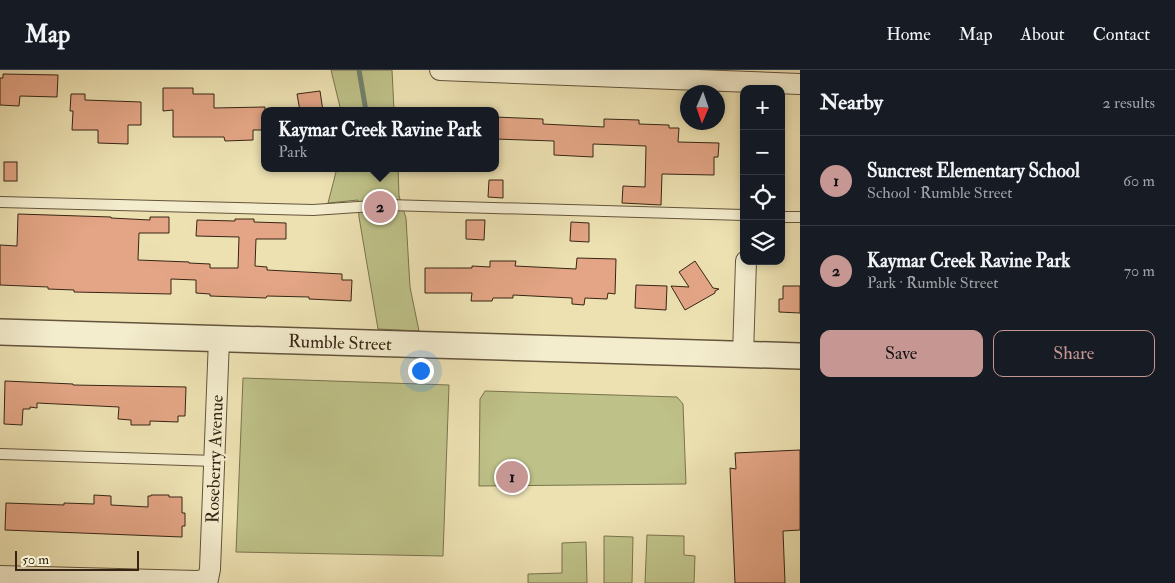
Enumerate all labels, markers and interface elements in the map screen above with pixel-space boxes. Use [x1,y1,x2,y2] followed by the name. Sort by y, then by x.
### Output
[25,19,70,50] text: Map
[886,23,931,46] text: Home
[959,23,993,46] text: Map
[1021,23,1065,46] text: About
[1093,23,1150,46] text: Contact
[680,85,725,130] north arrow
[740,85,785,265] map controls
[740,85,785,130] button: +
[820,89,883,116] text: Nearby
[1102,93,1155,113] text: 2 results
[261,107,499,172] popup
[278,118,482,142] text: Kaymar Creek Ravine Park
[740,130,785,175] button: −
[278,142,307,162] text: Park
[867,159,1080,183] text: Suncrest Elementary School
[833,171,839,191] text: 1
[1123,171,1155,191] text: 60 m
[740,175,785,220] button: locate
[867,183,1012,203] text: School · Rumble Street
[364,188,396,226] pin: 2
[740,220,785,265] button: layers
[867,249,1070,273] text: Kaymar Creek Ravine Park
[832,261,840,281] text: 2
[1124,261,1155,281] text: 70 m
[867,273,998,293] text: Park · Rumble Street
[288,330,392,356] street label: Rumble Street
[820,330,983,377] button: Save
[993,330,1155,377] button: Share
[408,358,434,384] your location
[201,394,229,524] street label: Roseberry Avenue
[496,458,528,496] pin: 1
[15,548,139,571] scale bar
[22,551,49,568] text: 50 m

